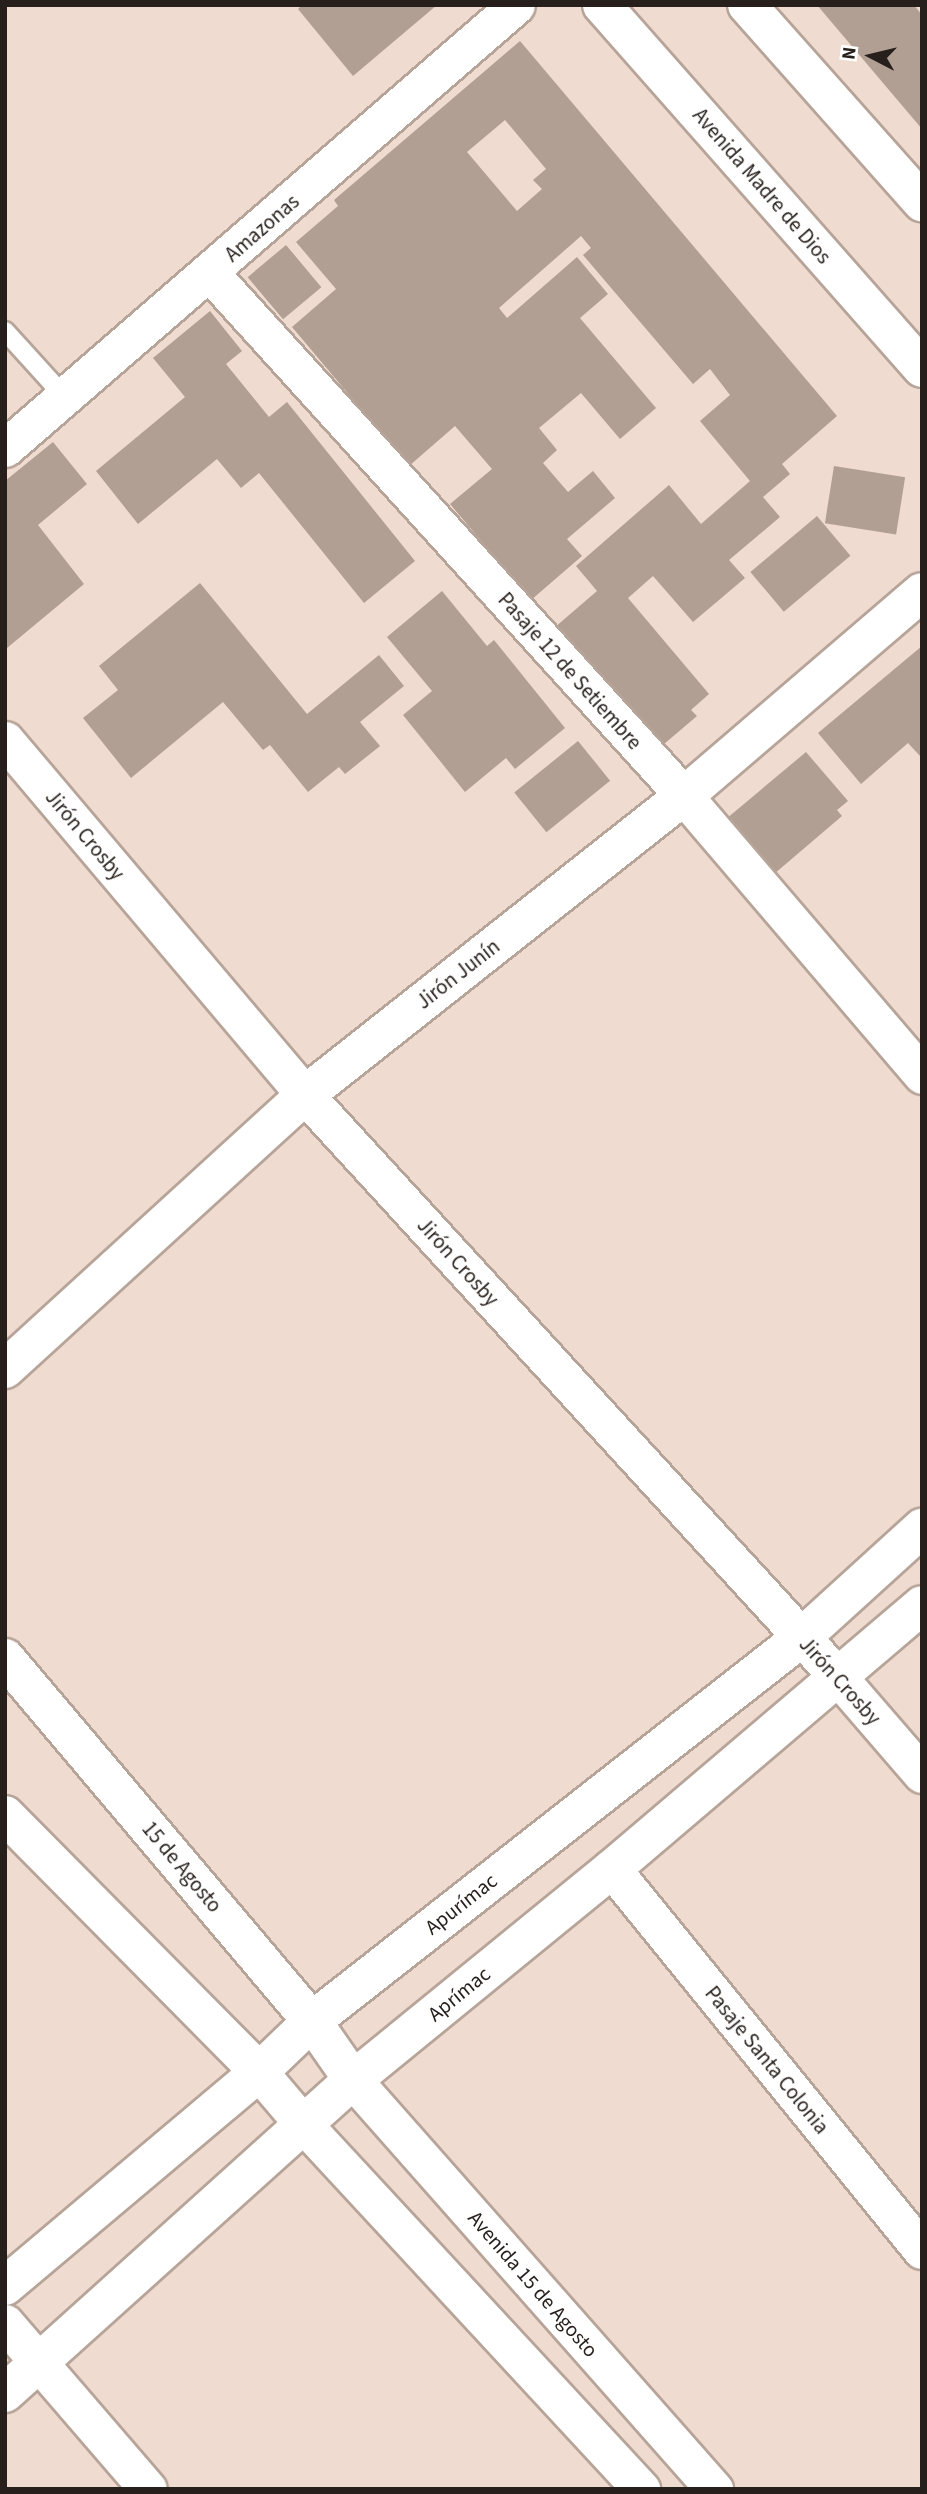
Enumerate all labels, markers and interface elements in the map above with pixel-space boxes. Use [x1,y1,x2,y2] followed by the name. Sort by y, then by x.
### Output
[836,21,906,91] north arrow
[835,45,864,61] text: N
[687,103,837,269] street label: Avenida Madre de Dios
[220,189,304,267] street label: Amazonas
[493,587,647,755] street label: Pasaje 12 de Setiembre
[40,785,130,885] street label: Jirón Crosby
[411,934,505,1014] street label: Jirón Junín
[412,1213,504,1311] street label: Jirón Crosby
[794,1632,886,1730] street label: Jirón Crosby
[137,1816,227,1918] street label: 15 de Agosto
[420,1868,502,1940] street label: Apurímac
[423,1961,495,2027] street label: Aprímac
[700,1981,834,2139] street label: Pasaje Santa Colonia
[463,2206,603,2362] street label: Avenida 15 de Agosto

